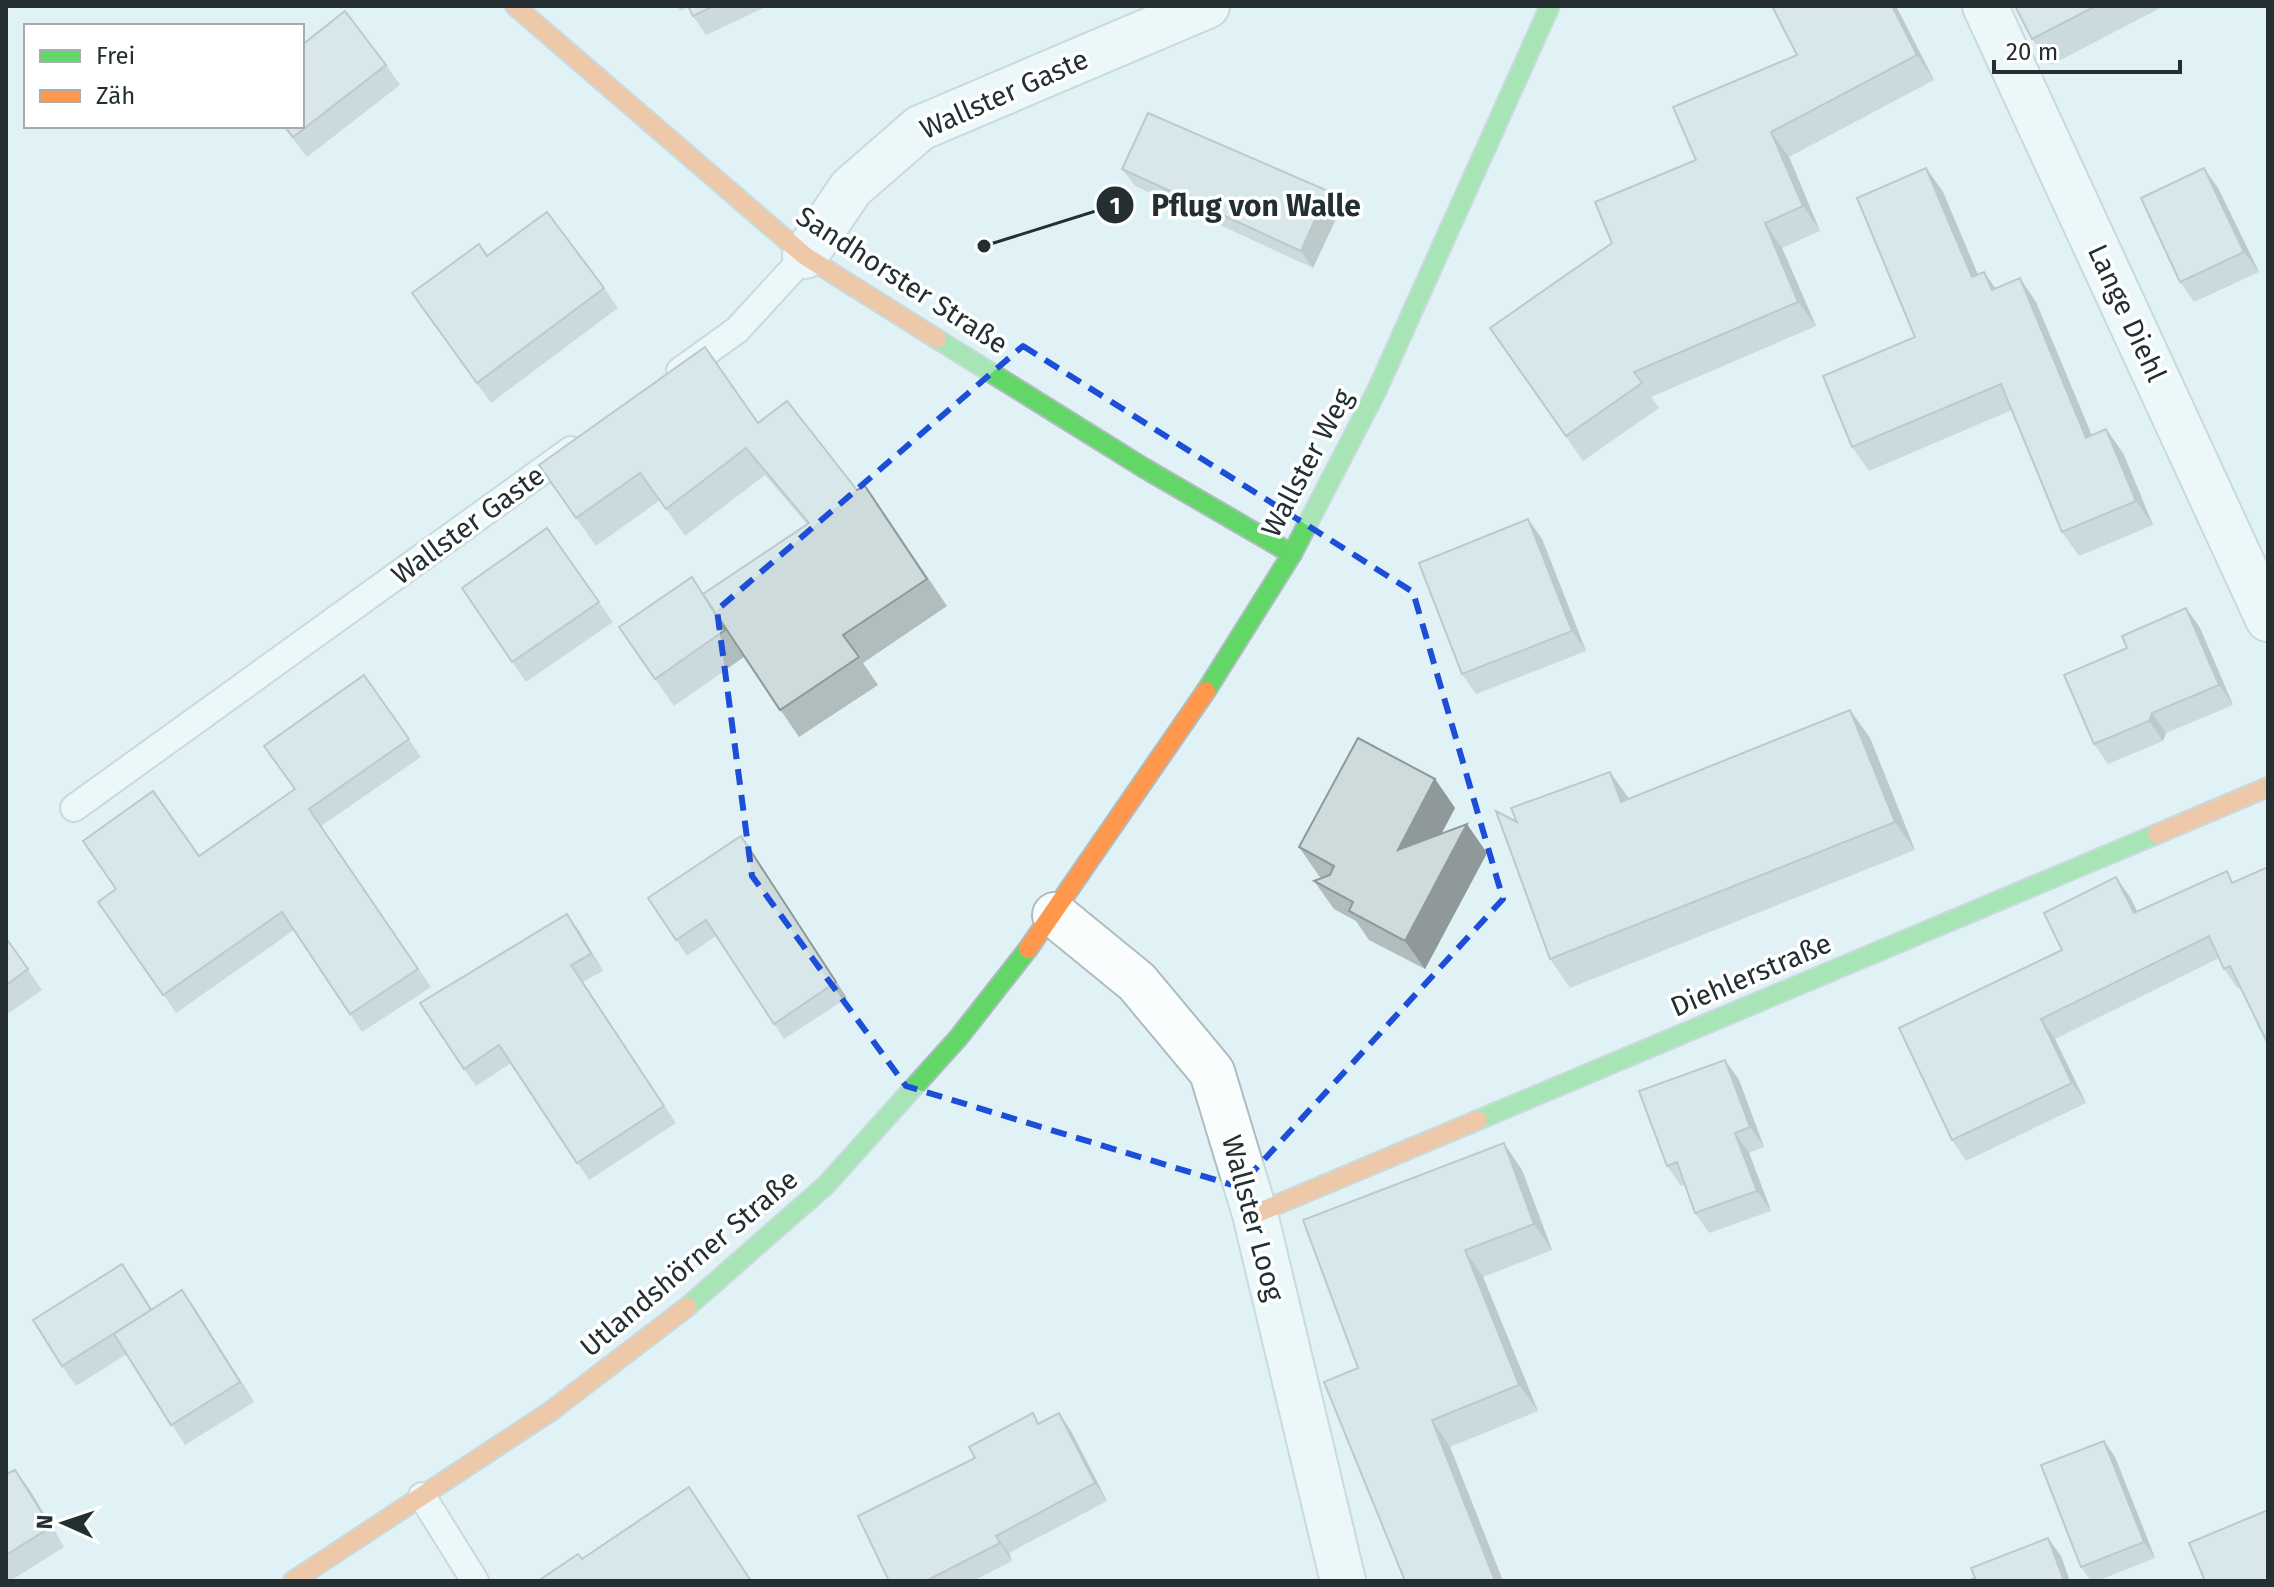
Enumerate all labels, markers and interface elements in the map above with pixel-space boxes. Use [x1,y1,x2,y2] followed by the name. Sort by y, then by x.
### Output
[24,24,304,128] legend
[1994,24,2180,74] scale bar
[2006,38,2058,66] text: 20 m
[96,42,135,70] text: Frei
[915,42,1093,146] street label: Wallster Gaste
[96,82,135,110] text: Zäh
[1095,178,1376,232] callout: Pflug von Walle
[1151,188,1361,224] text: Pflug von Walle
[1109,192,1121,220] text: 1
[790,199,1014,361] street label: Sandhorster Straße
[2081,239,2173,387] street label: Lange Diehl
[1254,383,1360,543] street label: Wallster Weg
[385,459,551,591] street label: Wallster Gaste
[1666,926,1836,1024] street label: Diehlerstraße
[1215,1131,1291,1305] street label: Wallster Loog
[574,1162,804,1364] street label: Utlandshörner Straße
[24,1483,104,1563] north arrow
[31,1514,58,1530] text: N

